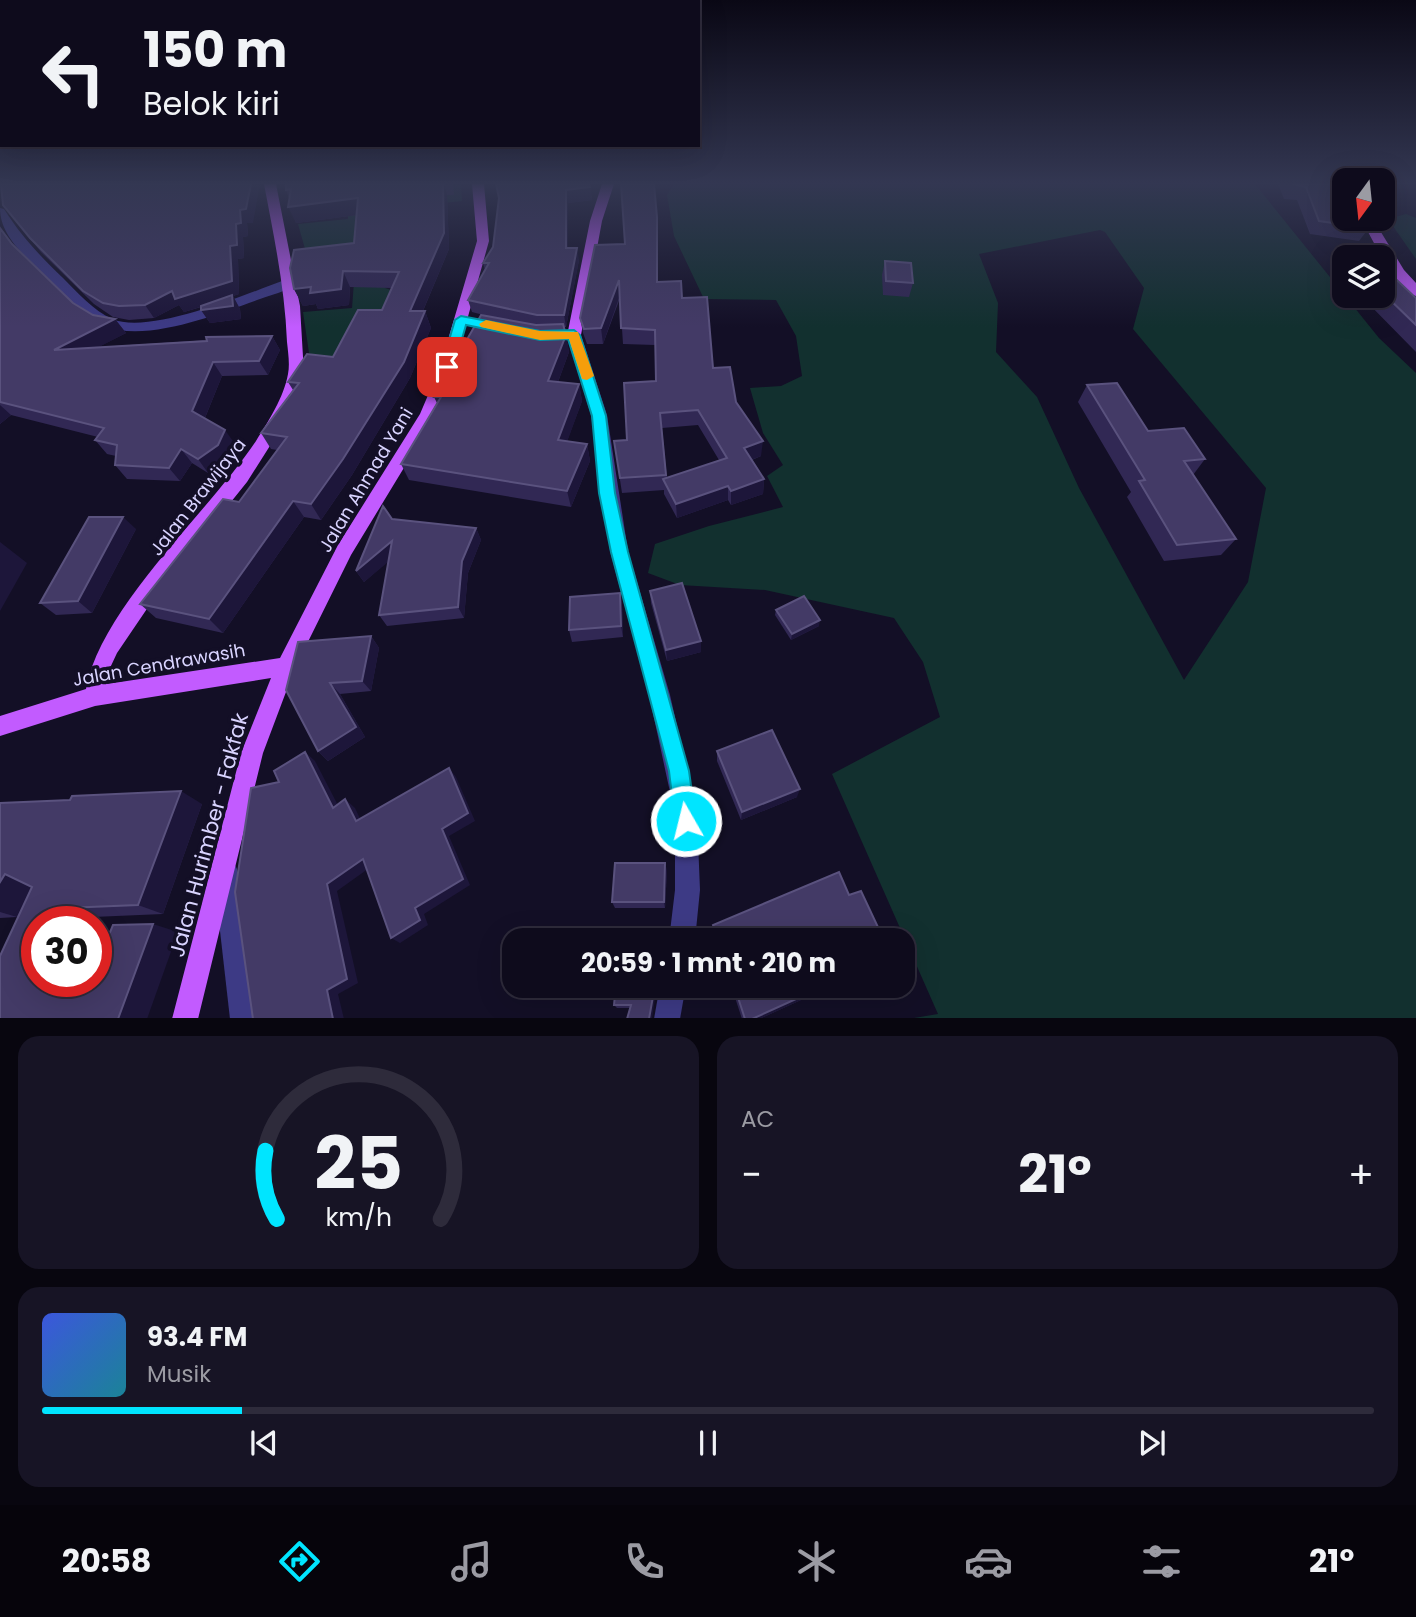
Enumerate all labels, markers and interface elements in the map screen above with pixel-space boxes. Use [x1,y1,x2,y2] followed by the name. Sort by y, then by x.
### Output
[143,16,288,84] text: 150 m
[28,28,119,119] icon: left
[143,81,280,126] text: Belok kiri
[1332,168,1395,231] north arrow
[1332,168,1395,308] map controls
[1332,245,1395,308] button: layers
[417,337,477,397] pin
[428,348,466,386] icon: arrive
[312,403,419,557] street label: Jalan Ahmad Yani
[144,433,251,561] street label: Jalan Brawijaya
[71,637,247,692] street label: Jalan Cendrawasih
[162,709,255,960] street label: Jalan Hurimber - Fakfak
[649,784,723,858] position arrow
[21,906,112,997] speed limit sign: 30
[581,945,836,981] text: 20:59 · 1 mnt · 210 m
[741,1103,774,1135] text: AC
[314,1113,403,1214] text: 25
[1018,1138,1092,1211] text: 21°
[741,1148,762,1201] text: −
[1348,1148,1374,1201] text: +
[325,1199,392,1234] text: km/h
[147,1319,247,1355] text: 93.4 FM
[147,1358,211,1390] text: Musik
[245,1424,283,1462] icon: previous
[689,1424,727,1462] icon: pause
[1133,1424,1171,1462] icon: next
[275,1537,324,1586] icon: directions
[447,1537,496,1586] icon: music
[620,1537,669,1586] icon: phone
[792,1537,841,1586] icon: climate
[964,1537,1013,1586] icon: car
[1137,1537,1186,1586] icon: filters
[62,1538,151,1583] text: 20:58
[1309,1538,1354,1583] text: 21°

